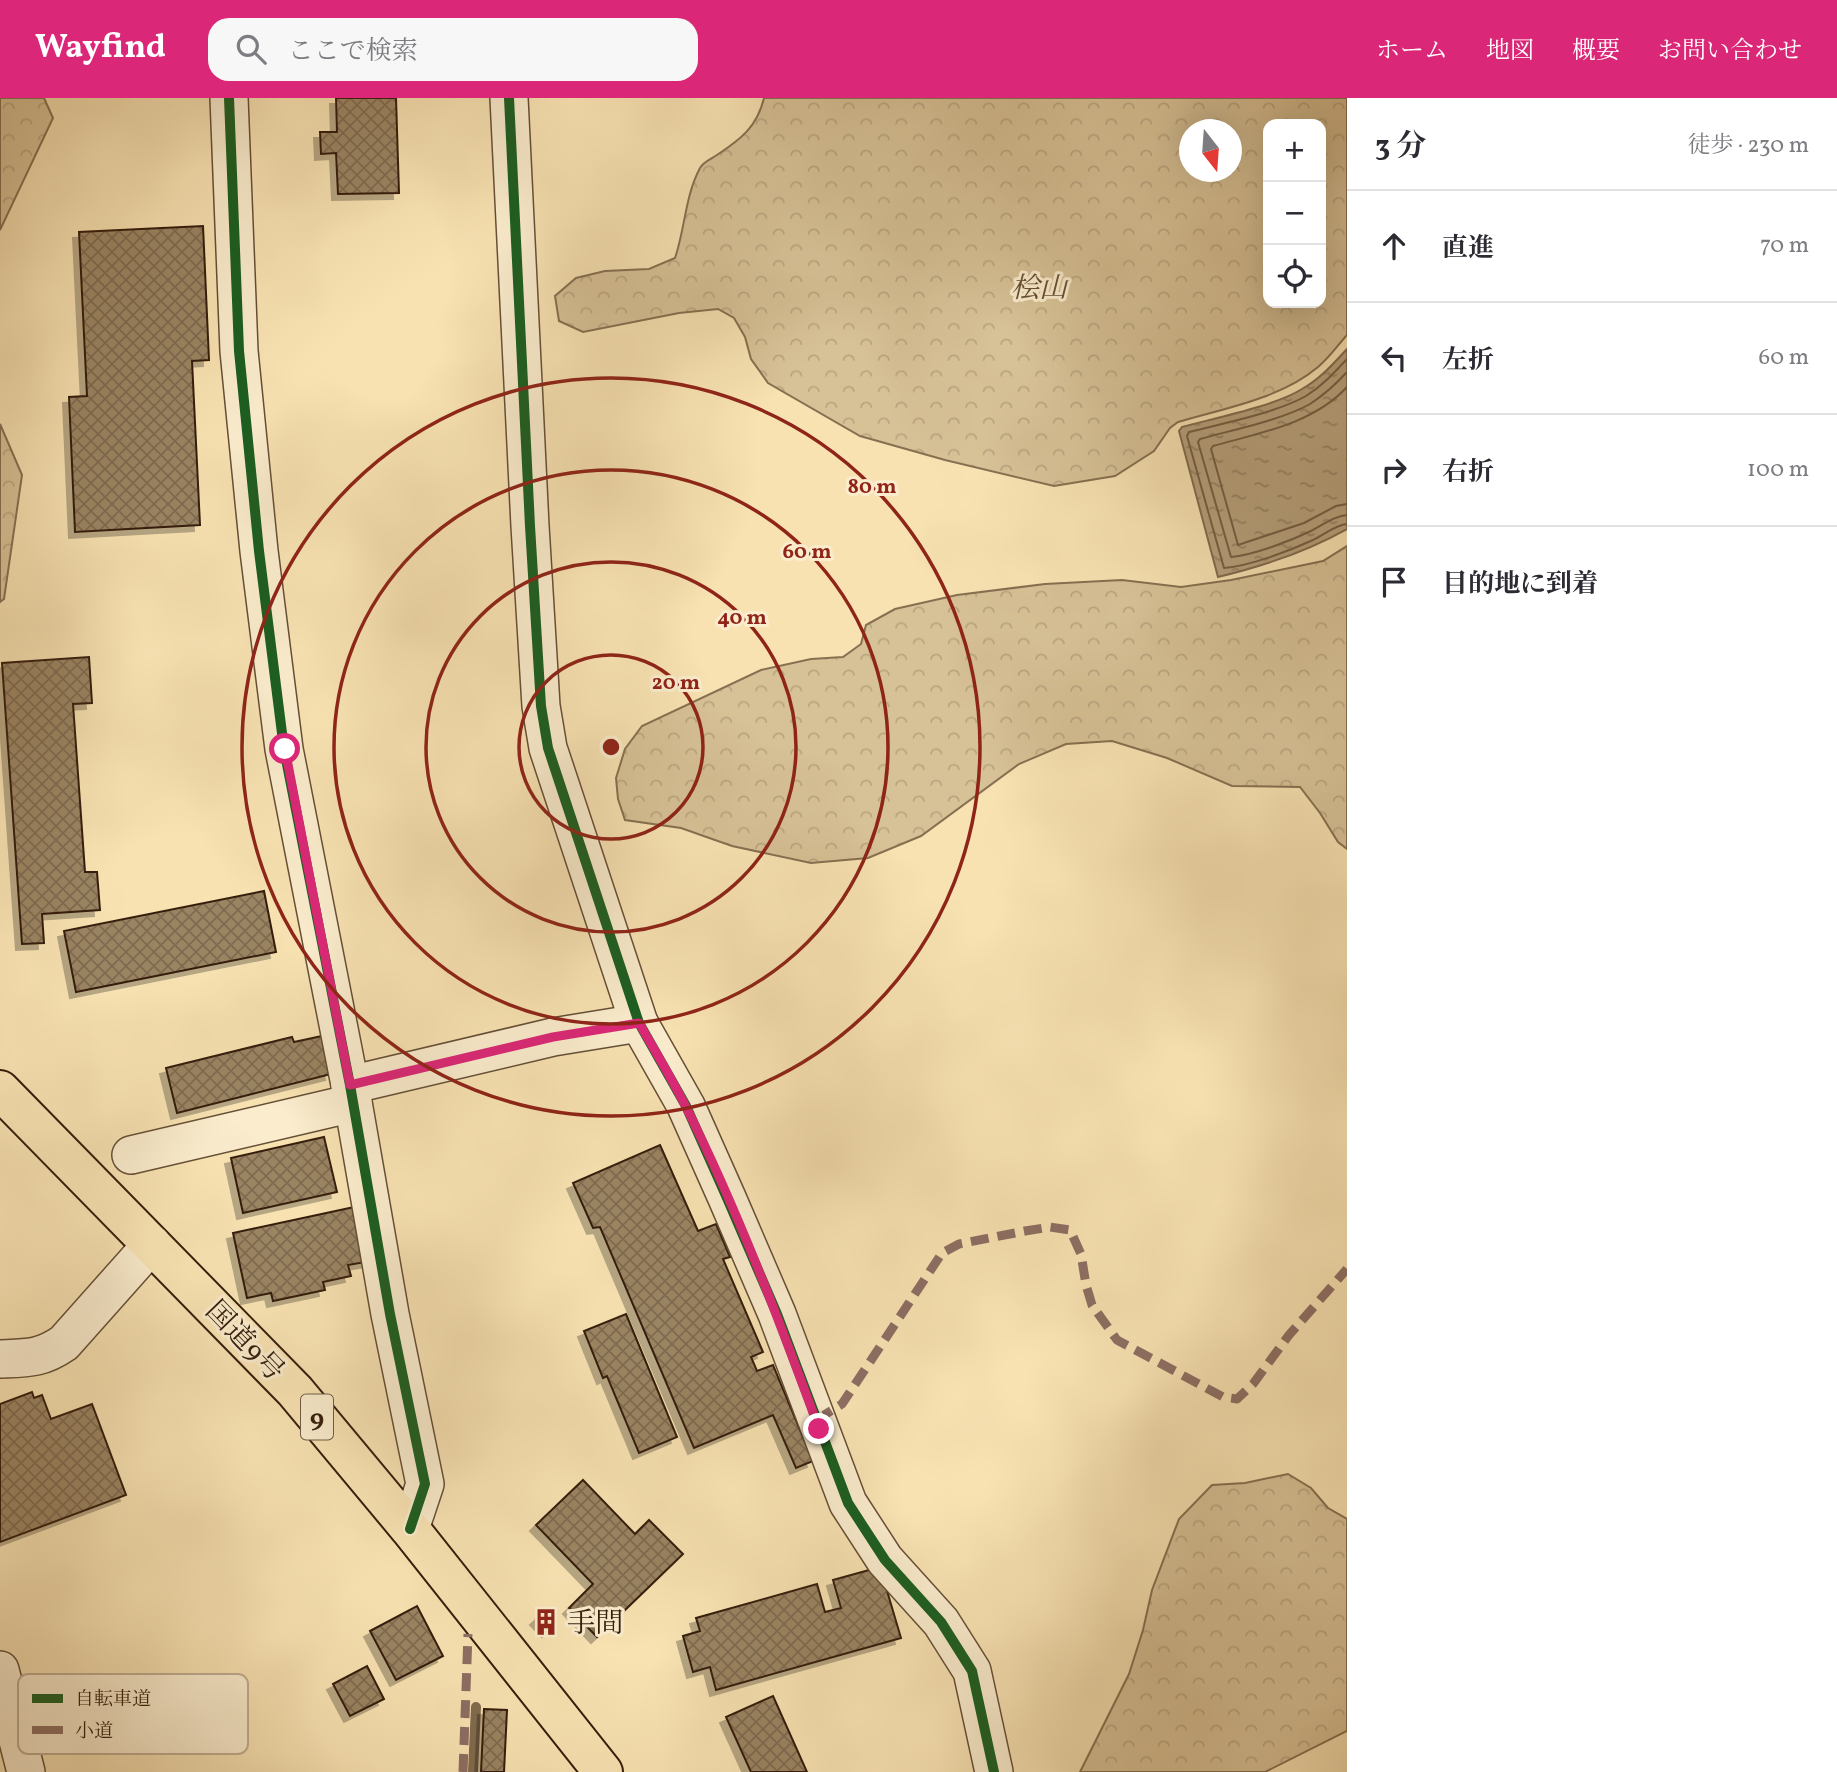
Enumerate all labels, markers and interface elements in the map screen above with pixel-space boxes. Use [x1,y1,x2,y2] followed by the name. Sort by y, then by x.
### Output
[208,18,698,81] search box
[35,26,166,72] text: Wayfind
[232,30,270,68] icon: search
[288,34,418,70] text: ここで検索
[1376,35,1448,69] text: ホーム
[1486,35,1534,69] text: 地図
[1572,35,1620,69] text: 概要
[1658,35,1802,69] text: お問い合わせ
[1179,119,1242,182] north arrow
[1263,119,1326,308] map controls
[1263,119,1326,182] button: +
[1375,126,1426,168] text: 3 分
[1688,130,1809,162] text: 徒歩 · 230 m
[1263,182,1326,245] button: −
[1375,227,1413,265] icon: ahead
[1760,230,1809,262] text: 70 m
[1442,231,1494,267] text: 直進
[1263,245,1326,308] button: locate
[1011,270,1069,309] park label: 桧山
[1375,339,1413,377] icon: left
[1759,342,1809,374] text: 60 m
[1442,343,1494,379] text: 左折
[1375,451,1413,489] icon: right
[1747,454,1809,486] text: 100 m
[1442,455,1494,491] text: 右折
[848,473,896,502] text: 80 m
[783,538,831,567] text: 60 m
[1375,563,1413,601] icon: arrive
[1442,567,1598,603] text: 目的地に到着
[717,604,767,633] text: 40 m
[652,669,700,698] text: 20 m
[269,733,300,764] route start
[599,735,623,759] centre of rings
[196,1293,292,1391] street label: 国道9号
[301,1394,333,1440] road number: 9
[803,1413,834,1444] route end
[567,1605,623,1644] place label: 手間
[531,1607,561,1637] building icon: 手間
[18,1674,248,1754] legend
[75,1687,151,1713] text: 自転車道
[75,1719,113,1745] text: 小道

